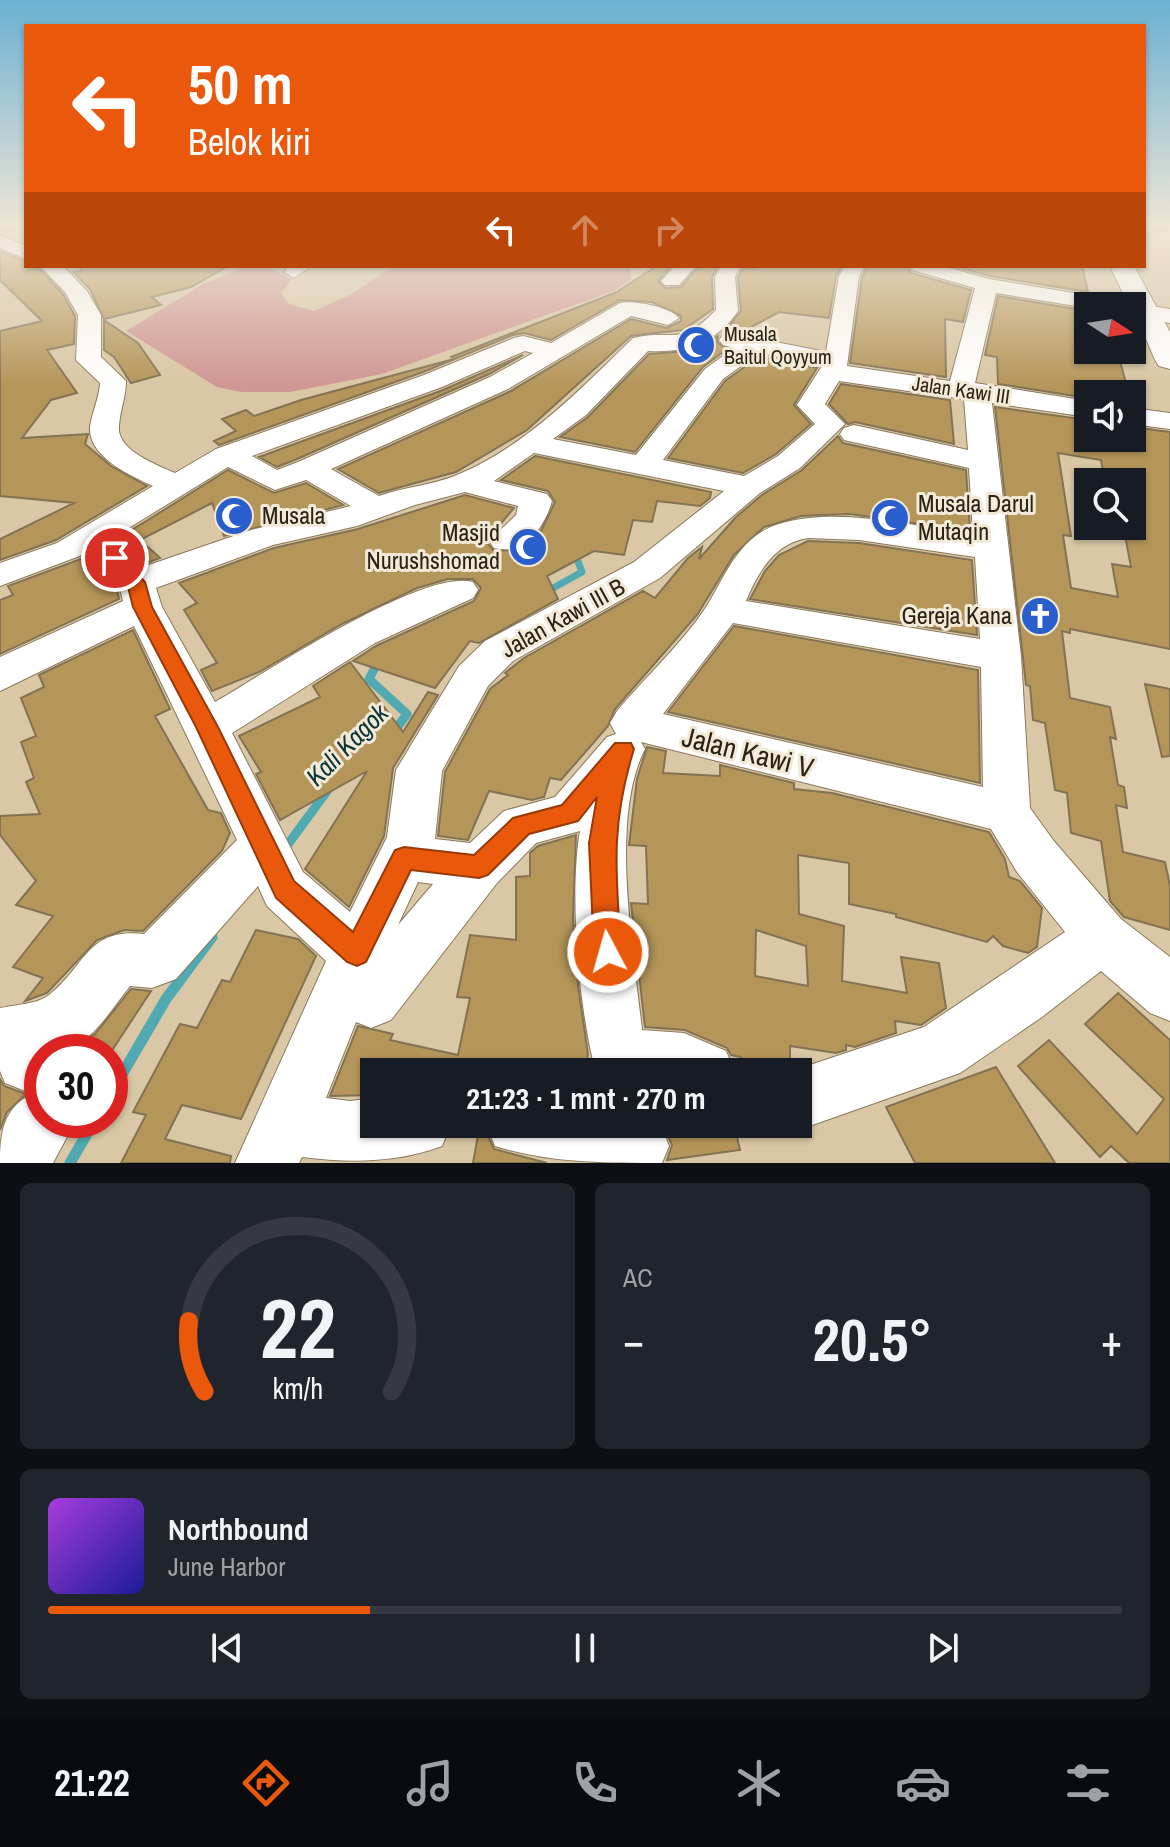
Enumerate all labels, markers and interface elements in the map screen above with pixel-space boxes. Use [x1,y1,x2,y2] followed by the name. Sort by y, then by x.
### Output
[188,46,293,121] text: 50 m
[56,56,160,160] icon: left
[188,118,311,166] text: Belok kiri
[479,208,523,252] icon: left
[563,208,607,252] icon: ahead
[647,208,691,252] icon: right
[1074,292,1146,364] north arrow
[1074,292,1146,540] map controls
[724,320,832,370] place label: Musala Baitul Qoyyum
[675,324,717,366] mosque icon: Musala Baitul Qoyyum
[910,369,1012,410] street label: Jalan Kawi III
[1074,380,1146,452] button: sound
[1074,468,1146,540] button: search
[918,487,1034,547] place label: Musala Darul Mutaqin
[213,495,255,537] mosque icon: Musala
[869,497,911,539] mosque icon: Musala Darul Mutaqin
[262,499,325,531] place label: Musala
[367,516,500,576] place label: Masjid Nurushshomad
[81,524,149,592] pin
[507,526,549,568] mosque icon: Masjid Nurushshomad
[93,536,137,580] icon: arrive
[495,570,630,664] street label: Jalan Kawi III B
[1019,595,1061,637] church icon: Gereja Kana
[902,599,1012,631] place label: Gereja Kana
[298,695,396,793] water label: Kali Kagok
[678,717,818,787] street label: Jalan Kawi V
[566,910,650,994] position arrow
[24,1034,128,1138] speed limit sign: 30
[466,1078,706,1118] text: 21:23 · 1 mnt · 270 m
[623,1260,653,1295] text: AC
[260,1272,335,1384] text: 22
[813,1299,932,1380] text: 20.5°
[623,1310,644,1370] text: −
[1101,1310,1122,1370] text: +
[272,1369,323,1408] text: km/h
[168,1509,309,1549] text: Northbound
[168,1549,285,1584] text: June Harbor
[205,1626,249,1670] icon: previous
[563,1626,607,1670] icon: pause
[921,1626,965,1670] icon: next
[238,1755,294,1811] icon: directions
[402,1755,458,1811] icon: music
[567,1755,623,1811] icon: phone
[731,1755,787,1811] icon: climate
[895,1755,951,1811] icon: car
[1060,1755,1116,1811] icon: filters
[54,1759,130,1807] text: 21:22

